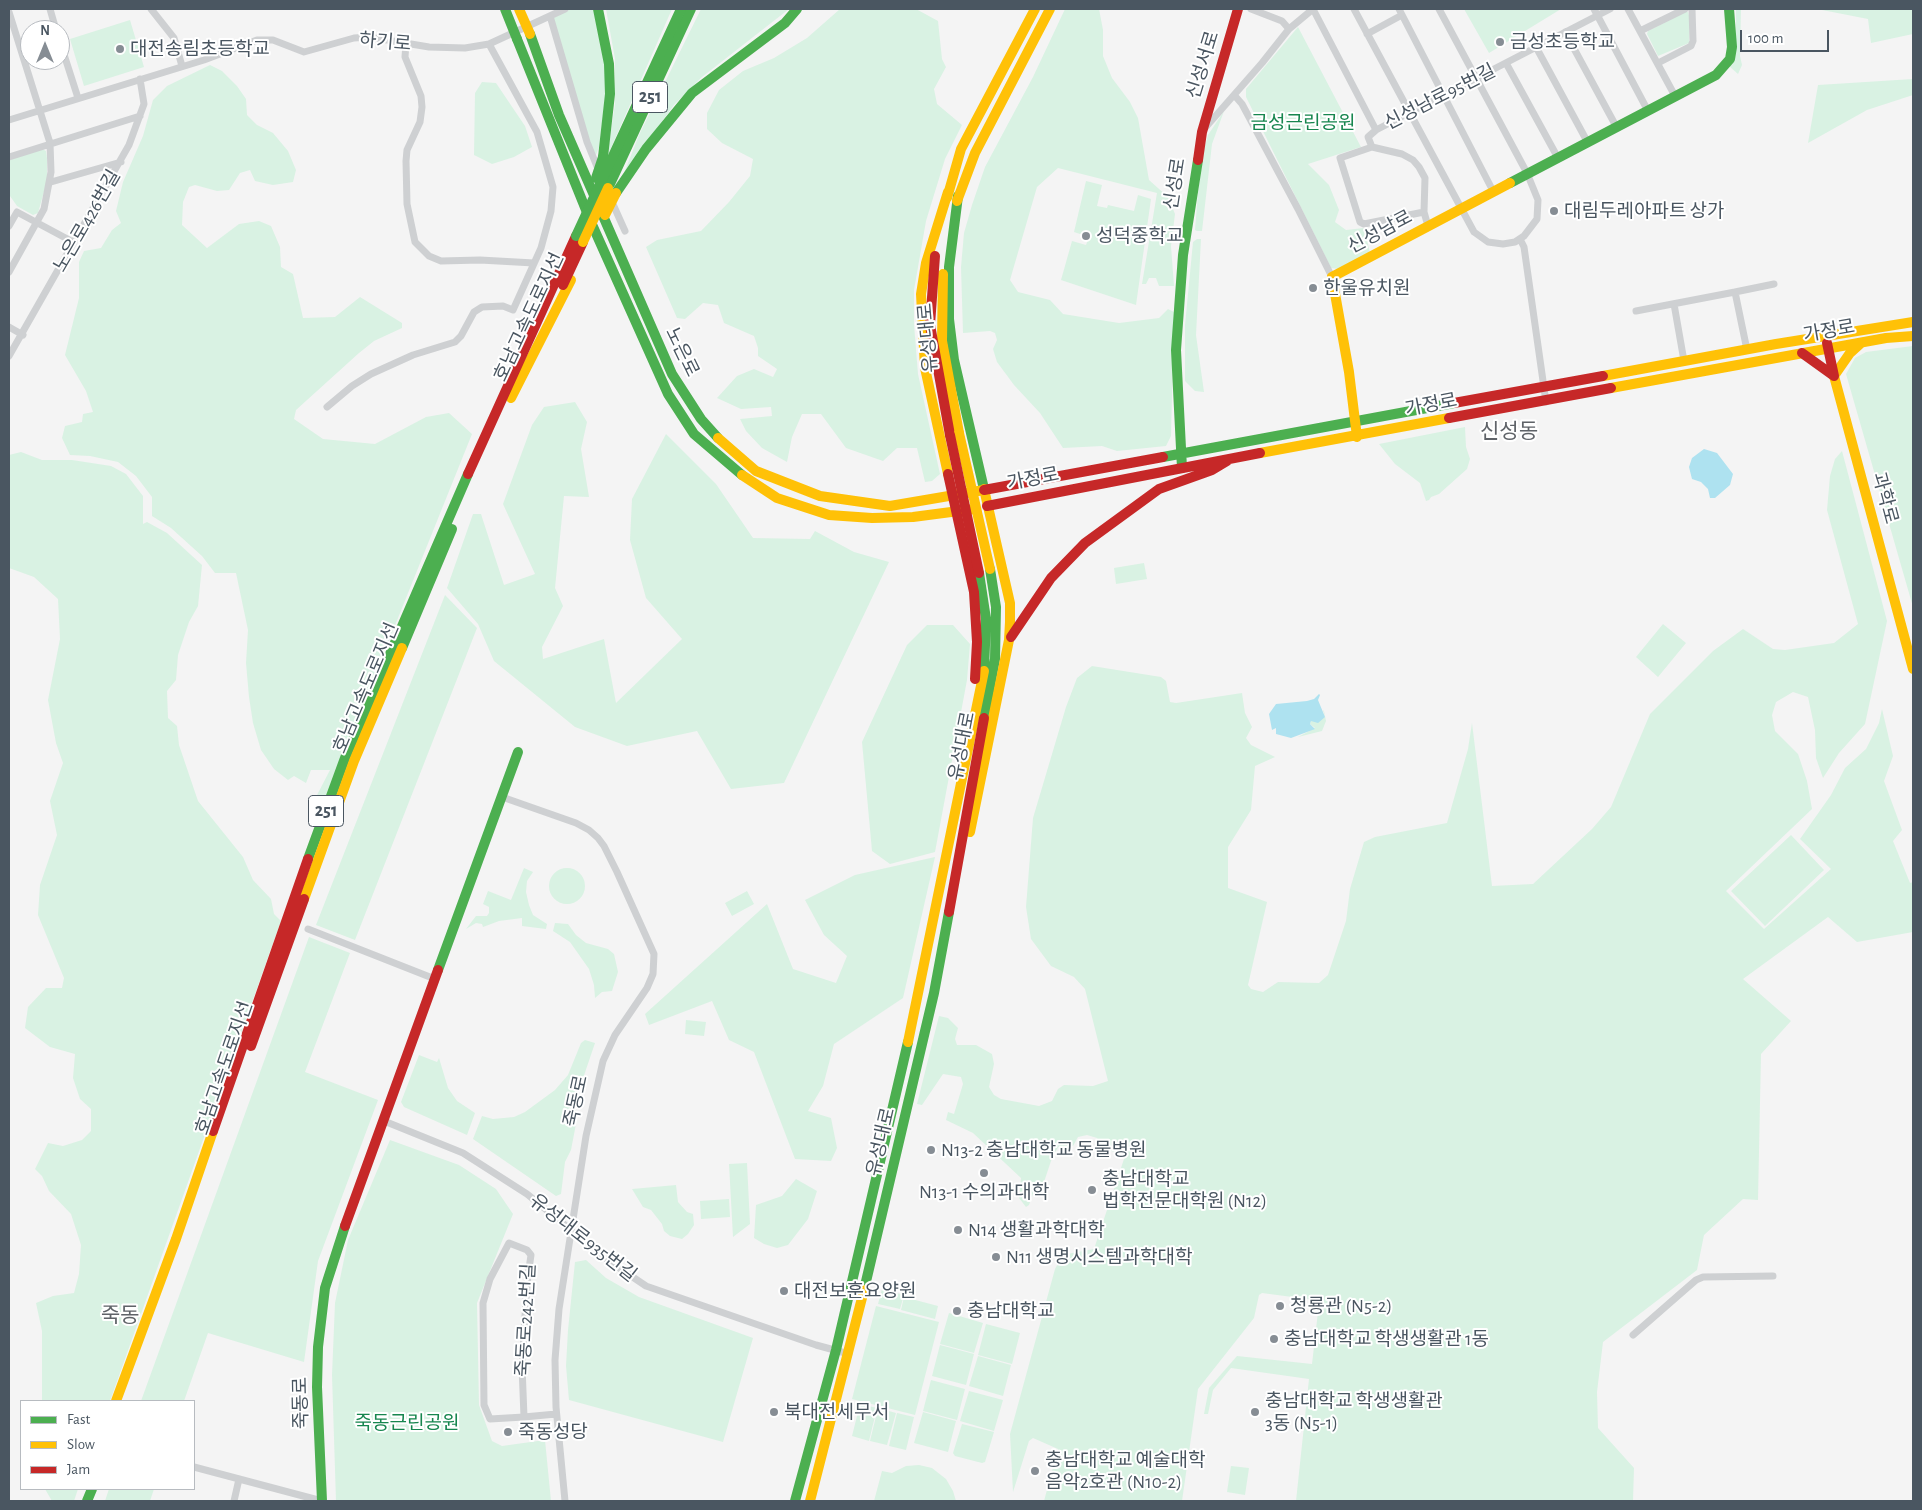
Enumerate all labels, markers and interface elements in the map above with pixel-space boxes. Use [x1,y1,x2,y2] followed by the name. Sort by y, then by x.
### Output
[20,20,70,70] north arrow
[1742,20,1831,52] scale bar
[40,24,50,38] text: N
[358,28,412,56] street label: 하기로
[1182,28,1224,102] street label: 신성서로
[1510,31,1615,53] place label: 금성초등학교
[1748,31,1783,46] text: 100 m
[1494,36,1506,48] marker: 금성초등학교
[130,38,270,60] place label: 대전송림초등학교
[114,43,126,55] marker: 대전송림초등학교
[1381,59,1499,135] street label: 신성남로95번길
[632,81,668,112] road number: 251
[1251,112,1355,134] park label: 금성근린공원
[1160,156,1190,212] street label: 신성로
[49,166,125,276] street label: 노은로426번길
[1564,200,1724,222] place label: 대림두레아파트 상가
[1548,205,1560,217] marker: 대림두레아파트 상가
[1344,206,1416,258] street label: 신성남로
[1096,225,1183,247] place label: 성덕중학교
[1080,230,1092,242] marker: 성덕중학교
[489,249,569,385] street label: 호남고속도로지선
[1323,277,1410,299] place label: 한울유치원
[1307,282,1319,294] marker: 한울유치원
[914,302,942,374] street label: 유성대로
[1801,315,1857,347] street label: 가정로
[660,323,704,381] street label: 노은로
[1403,389,1459,421] street label: 가정로
[1480,419,1538,445] district label: 신성동
[1005,463,1061,495] street label: 가정로
[1867,470,1903,526] street label: 과학로
[328,619,404,757] street label: 호남고속도로지선
[944,710,980,782] street label: 유성대로
[308,796,344,826] road number: 251
[190,998,258,1138] street label: 호남고속도로지선
[559,1073,593,1129] street label: 죽동로
[862,1105,900,1179] street label: 유성대로
[941,1139,1146,1161] place label: N13-2 충남대학교 동물병원
[925,1144,937,1156] marker: N13-2 충남대학교 동물병원
[978,1167,990,1179] marker: N13-1 수의과대학
[1102,1168,1267,1212] place label: 충남대학교 법학전문대학원 (N12)
[919,1181,1049,1203] place label: N13-1 수의과대학
[1086,1184,1098,1196] marker: 충남대학교 법학전문대학원 (N12)
[525,1189,641,1287] street label: 유성대로935번길
[968,1219,1105,1241] place label: N14 생활과학대학
[952,1224,964,1236] marker: N14 생활과학대학
[1006,1246,1193,1268] place label: N11 생명시스템과학대학
[990,1251,1002,1263] marker: N11 생명시스템과학대학
[512,1263,540,1377] street label: 죽동로242번길
[794,1280,916,1302] place label: 대전보훈요양원
[778,1285,790,1297] marker: 대전보훈요양원
[1290,1295,1392,1317] place label: 청룡관 (N5-2)
[967,1300,1054,1322] place label: 충남대학교
[1274,1300,1286,1312] marker: 청룡관 (N5-2)
[101,1303,139,1329] district label: 죽동
[951,1305,963,1317] marker: 충남대학교
[1284,1328,1489,1350] place label: 충남대학교 학생생활관 1동
[1268,1333,1280,1345] marker: 충남대학교 학생생활관 1동
[289,1377,313,1429] street label: 죽동로
[1265,1390,1443,1434] place label: 충남대학교 학생생활관 3동 (N5-1)
[20,1400,195,1490] legend
[784,1401,889,1423] place label: 북대전세무서
[768,1406,780,1418] marker: 북대전세무서
[1249,1406,1261,1418] marker: 충남대학교 학생생활관 3동 (N5-1)
[67,1412,90,1427] text: Fast
[355,1412,459,1434] park label: 죽동근린공원
[518,1421,588,1443] place label: 죽동성당
[502,1426,514,1438] marker: 죽동성당
[67,1437,95,1452] text: Slow
[1045,1449,1205,1493] place label: 충남대학교 예술대학 음악2호관 (N10-2)
[67,1462,90,1477] text: Jam
[1029,1465,1041,1477] marker: 충남대학교 예술대학 음악2호관 (N10-2)

